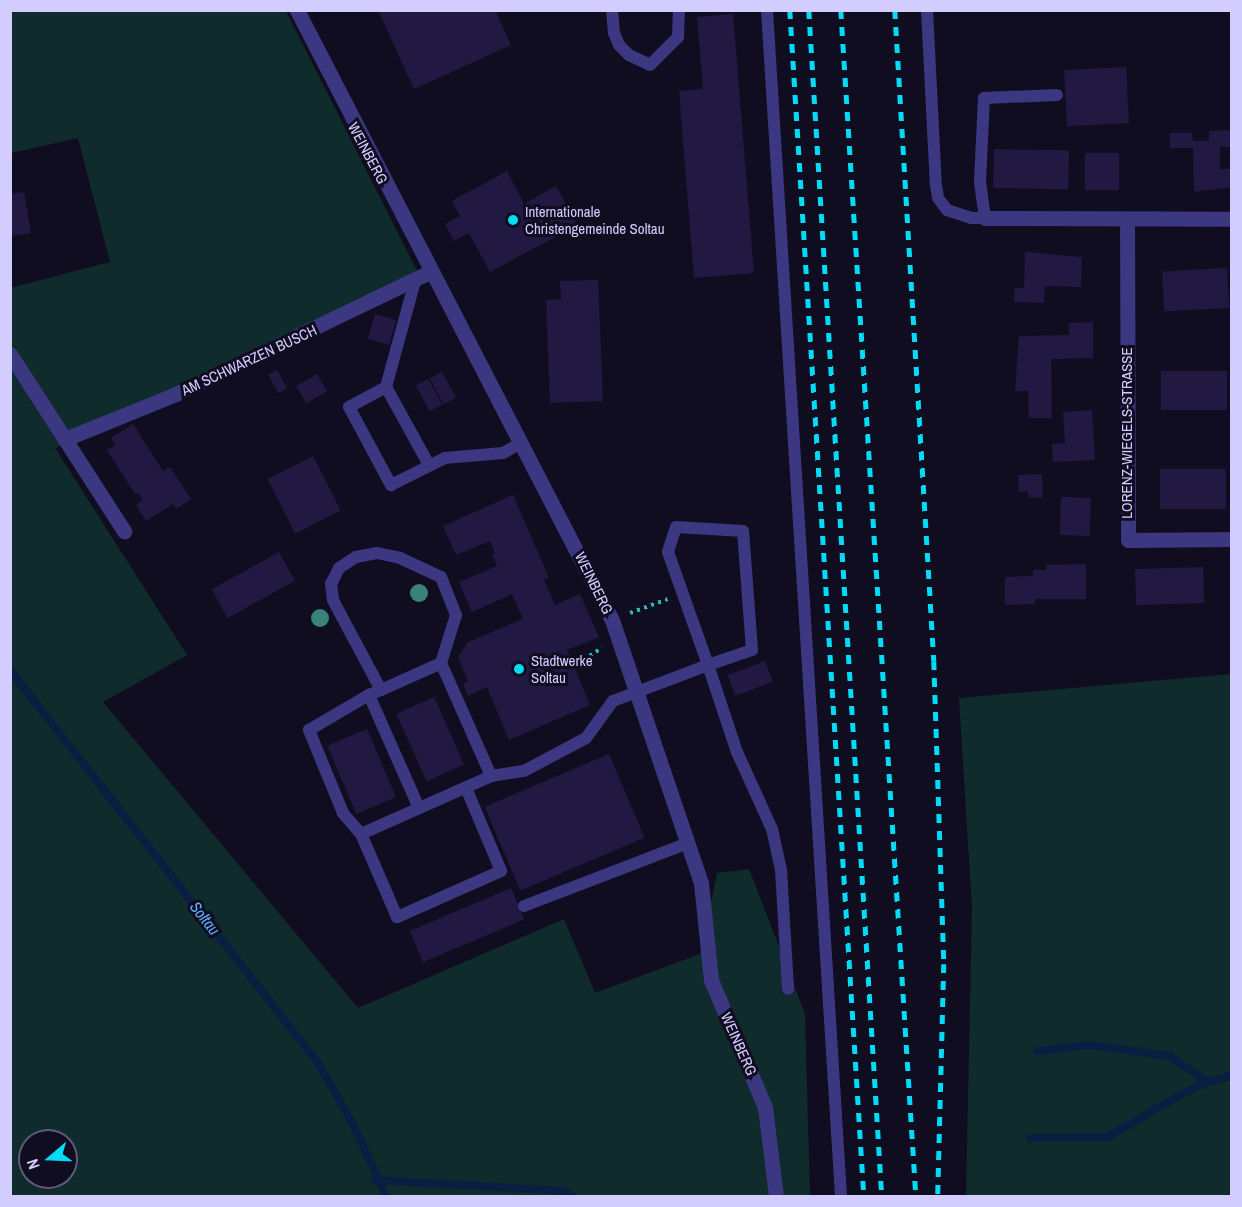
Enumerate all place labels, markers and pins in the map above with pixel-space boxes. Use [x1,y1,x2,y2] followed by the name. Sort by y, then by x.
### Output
[525,202,664,237] place label: Internationale Christengemeinde Soltau
[506,213,520,227] marker: Internationale Christengemeinde Soltau
[531,651,593,686] place label: Stadtwerke Soltau
[512,662,526,676] marker: Stadtwerke Soltau

